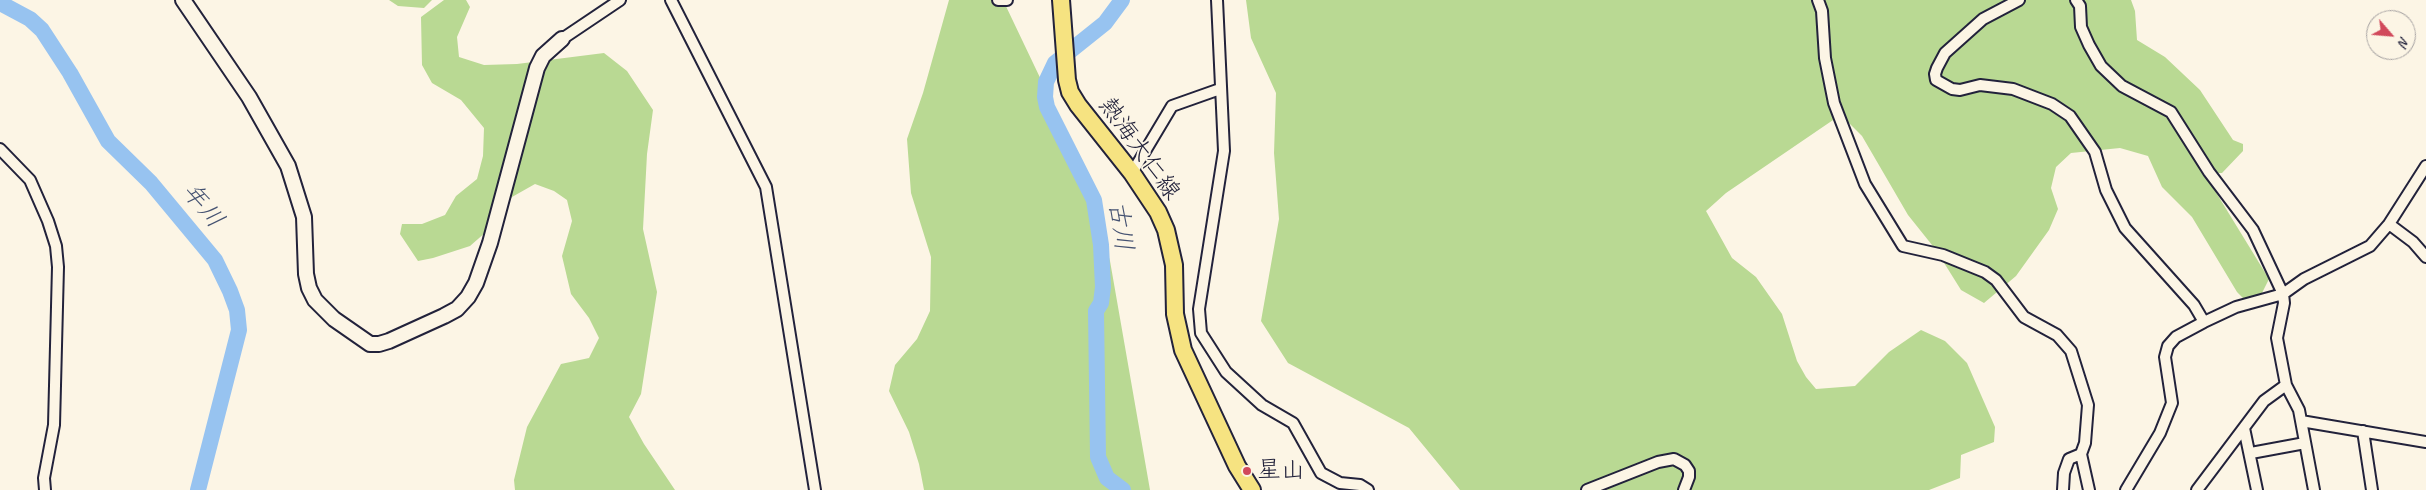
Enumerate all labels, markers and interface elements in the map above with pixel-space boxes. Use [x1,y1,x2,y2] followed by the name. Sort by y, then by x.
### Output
[2366,10,2416,60] north arrow
[2394,34,2413,49] text: N
[1092,92,1186,206] street label: 熱海大仁線
[174,177,230,235] water label: 年川
[1102,199,1138,253] water label: 古川
[1257,457,1305,485] place label: 星山
[1241,465,1253,477] marker: 星山

